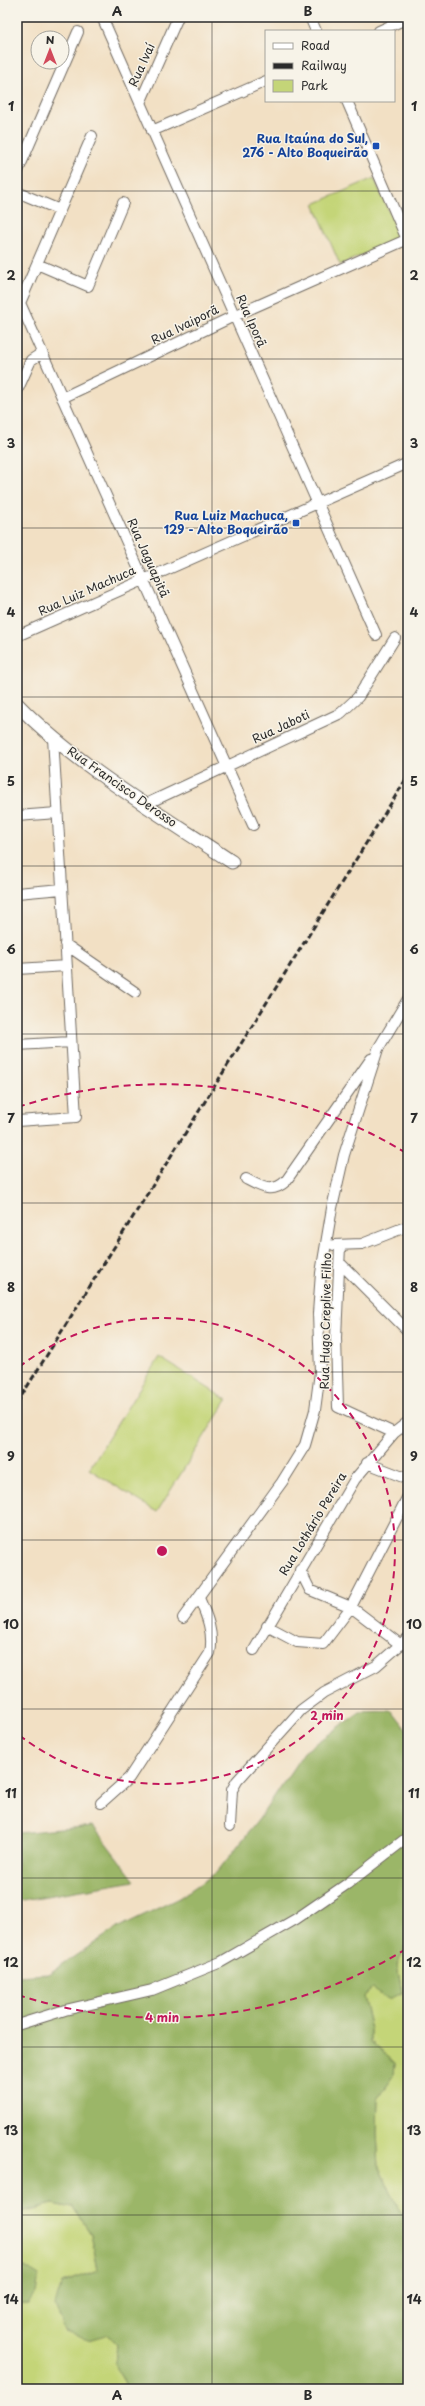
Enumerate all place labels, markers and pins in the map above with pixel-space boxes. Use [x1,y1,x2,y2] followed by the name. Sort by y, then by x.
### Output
[242,129,368,161] place label: Rua Itaúna do Sul, 276 - Alto Boqueirão
[371,141,381,151] marker: Rua Itaúna do Sul, 276 - Alto Boqueirão
[164,506,288,538] place label: Rua Luiz Machuca, 129 - Alto Boqueirão
[291,518,301,528] marker: Rua Luiz Machuca, 129 - Alto Boqueirão
[155,1544,169,1558] centre of rings

